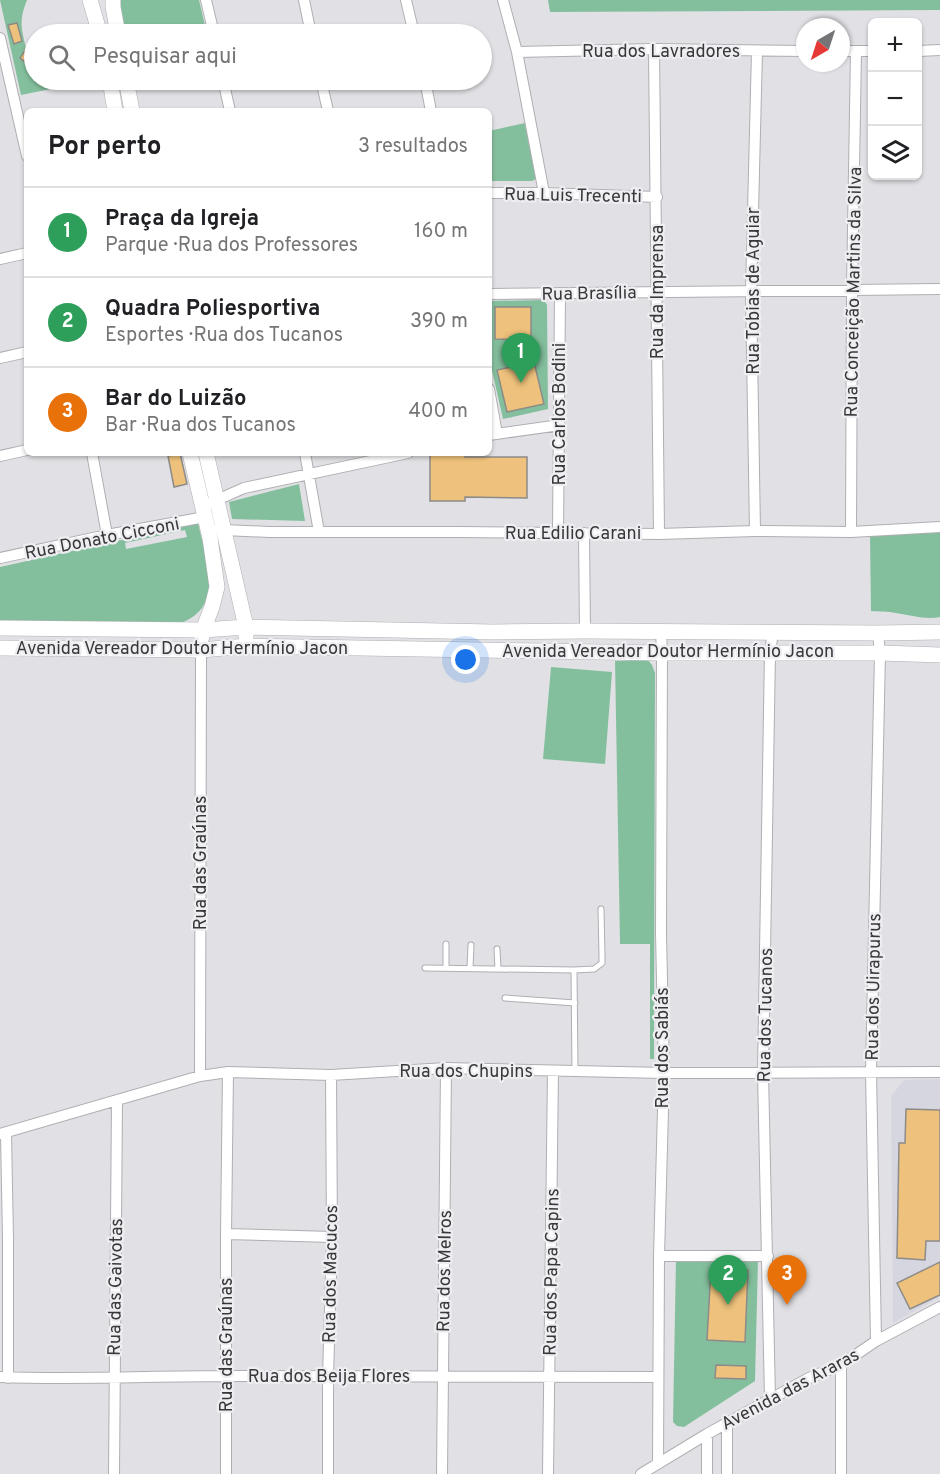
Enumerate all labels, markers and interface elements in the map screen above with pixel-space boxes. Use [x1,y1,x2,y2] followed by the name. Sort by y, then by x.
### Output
[796,18,850,72] north arrow
[868,18,922,180] map controls
[868,18,922,72] button: +
[24,24,492,90] search box
[45,41,78,74] icon: search
[582,41,740,64] street label: Rua dos Lavradores
[93,44,237,71] text: Pesquisar aqui
[868,72,922,126] button: −
[868,126,922,180] button: layers
[48,131,162,164] text: Por perto
[358,134,468,160] text: 3 resultados
[841,167,868,418] street label: Rua Conceição Martins da Silva
[504,184,642,209] street label: Rua Luis Trecenti
[105,206,259,233] text: Praça da Igreja
[743,207,766,375] street label: Rua Tobias de Aguiar
[64,219,72,245] text: 1
[414,219,468,245] text: 160 m
[647,225,670,359] street label: Rua da Imprensa
[105,233,358,259] text: Parque · Rua dos Professores
[541,282,637,307] street label: Rua Brasília
[105,296,320,323] text: Quadra Poliesportiva
[61,309,74,335] text: 2
[410,309,468,335] text: 390 m
[105,323,343,349] text: Esportes · Rua dos Tucanos
[502,334,540,383] pin: 1
[549,343,572,485] street label: Rua Carlos Bodini
[105,386,246,413] text: Bar do Luizão
[62,399,74,425] text: 3
[408,399,468,425] text: 400 m
[105,413,296,439] text: Bar · Rua dos Tucanos
[23,513,182,566] street label: Rua Donato Cicconi
[505,523,641,546] street label: Rua Edilio Carani
[16,638,348,661] street label: Avenida Vereador Doutor Hermínio Jacon
[502,641,834,664] street label: Avenida Vereador Doutor Hermínio Jacon
[451,645,480,674] your location
[190,796,213,930] street label: Rua das Graúnas
[862,913,887,1061] street label: Rua dos Uirapurus
[754,948,779,1083] street label: Rua dos Tucanos
[652,987,675,1109] street label: Rua dos Sabiás
[399,1061,533,1084] street label: Rua dos Chupins
[540,1188,565,1356] street label: Rua dos Papa Capins
[319,1205,344,1343] street label: Rua dos Macucos
[433,1210,458,1332] street label: Rua dos Melros
[104,1218,129,1356] street label: Rua das Gaivotas
[708,1256,748,1305] pin: 2
[768,1256,806,1305] pin: 3
[216,1278,239,1412] street label: Rua das Graúnas
[718,1344,864,1437] street label: Avenida das Araras
[248,1366,410,1389] street label: Rua dos Beija Flores

